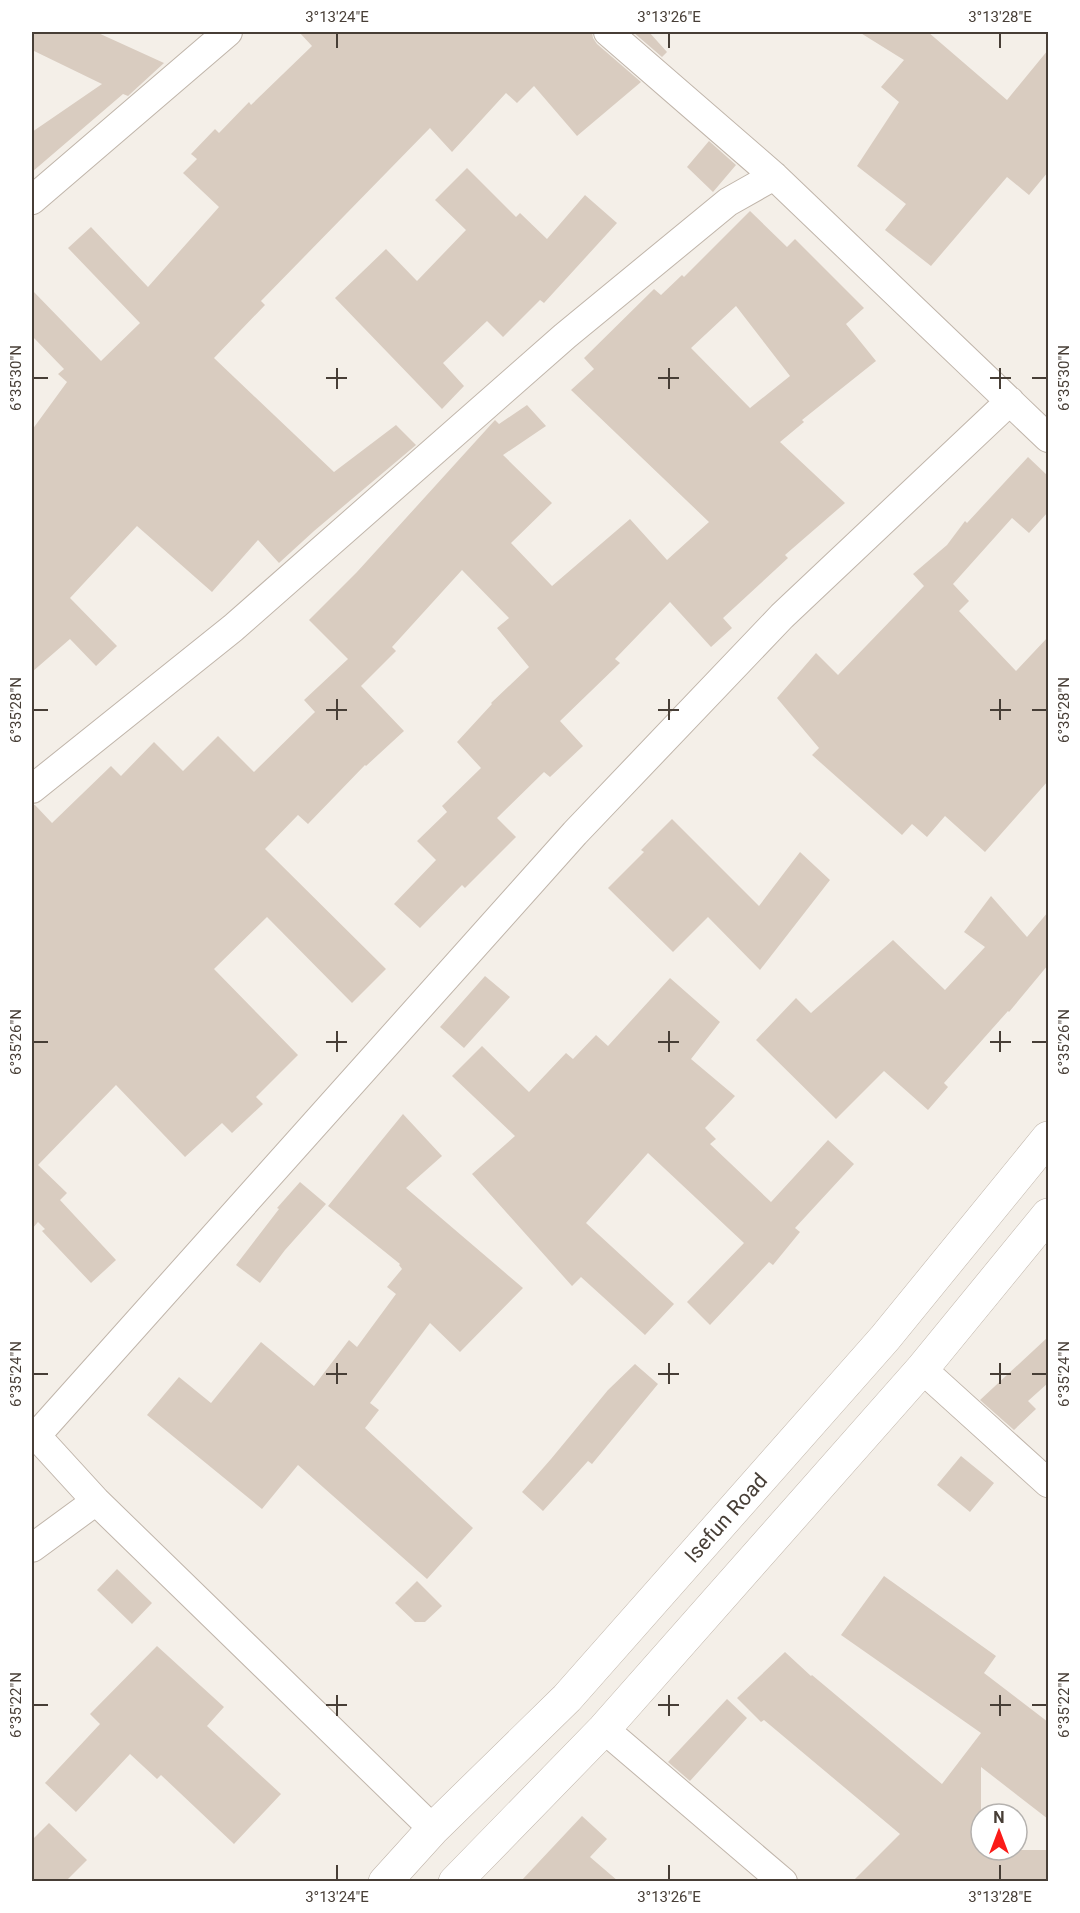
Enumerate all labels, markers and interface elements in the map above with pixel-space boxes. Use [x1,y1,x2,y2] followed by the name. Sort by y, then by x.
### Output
[305,8,369,26] text: 3°13'24"E
[637,8,701,26] text: 3°13'26"E
[968,8,1032,26] text: 3°13'28"E
[7,345,25,411] text: 6°35'30"N
[1055,345,1073,411] text: 6°35'30"N
[7,677,25,743] text: 6°35'28"N
[1055,677,1073,743] text: 6°35'28"N
[7,1009,25,1075] text: 6°35'26"N
[1055,1009,1073,1075] text: 6°35'26"N
[7,1341,25,1407] text: 6°35'24"N
[1055,1341,1073,1407] text: 6°35'24"N
[680,1469,772,1567] street label: Isefun Road
[7,1672,25,1738] text: 6°35'22"N
[1055,1672,1073,1738] text: 6°35'22"N
[969,1802,1029,1862] north arrow
[993,1808,1005,1827] text: N
[305,1888,369,1906] text: 3°13'24"E
[637,1888,701,1906] text: 3°13'26"E
[968,1888,1032,1906] text: 3°13'28"E

